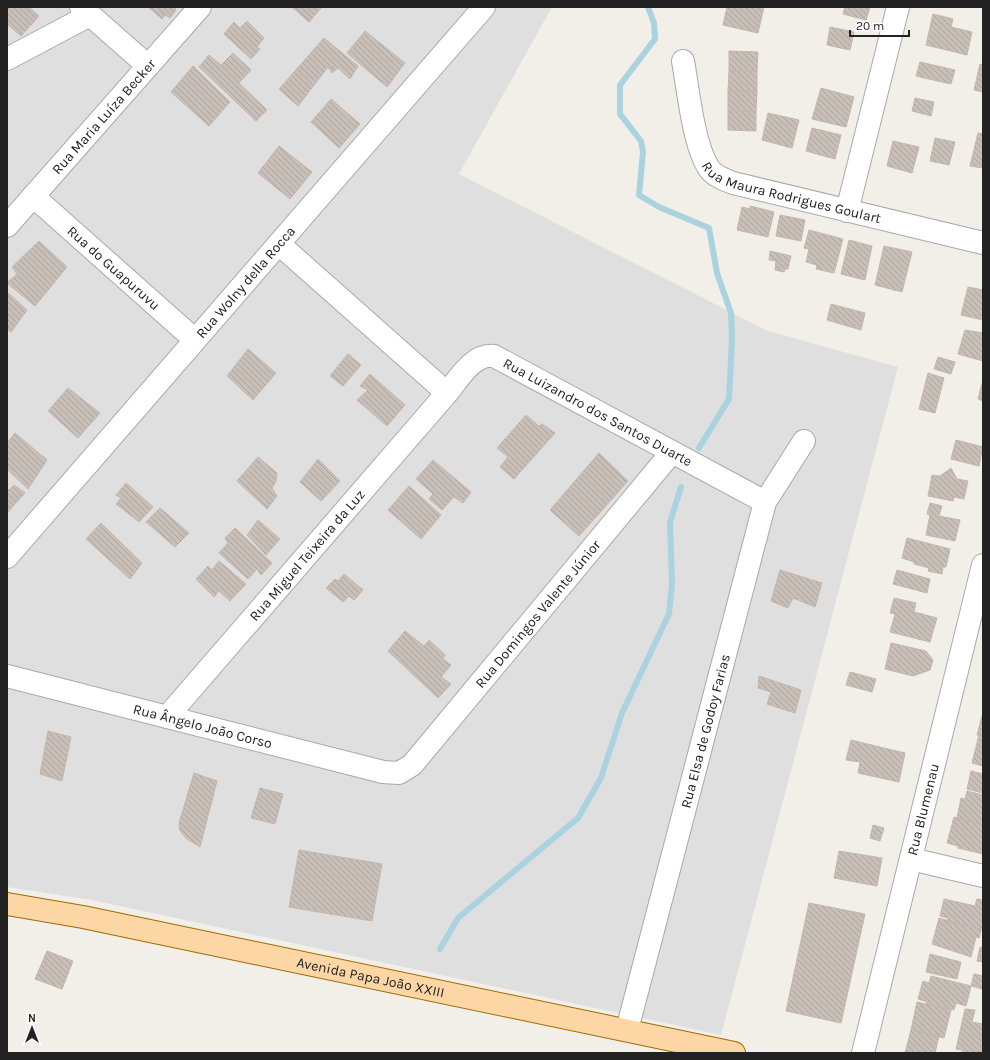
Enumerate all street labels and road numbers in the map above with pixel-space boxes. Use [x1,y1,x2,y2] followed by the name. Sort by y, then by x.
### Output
[49,55,160,178] street label: Rua Maria Luíza Becker
[698,158,883,227] street label: Rua Maura Rodrigues Goulart
[64,222,163,314] street label: Rua do Guapuruvu
[193,223,299,342] street label: Rua Wolny della Rocca
[500,354,695,470] street label: Rua Luizandro dos Santos Duarte
[246,486,369,625] street label: Rua Miguel Teixeira da Luz
[472,536,605,691] street label: Rua Domingos Valente Júnior
[677,652,734,810] street label: Rua Elsa de Godoy Farias
[131,701,274,752] street label: Rua Ângelo João Corso
[904,762,943,857] street label: Rua Blumenau
[295,954,446,1001] street label: Avenida Papa João XXIII

